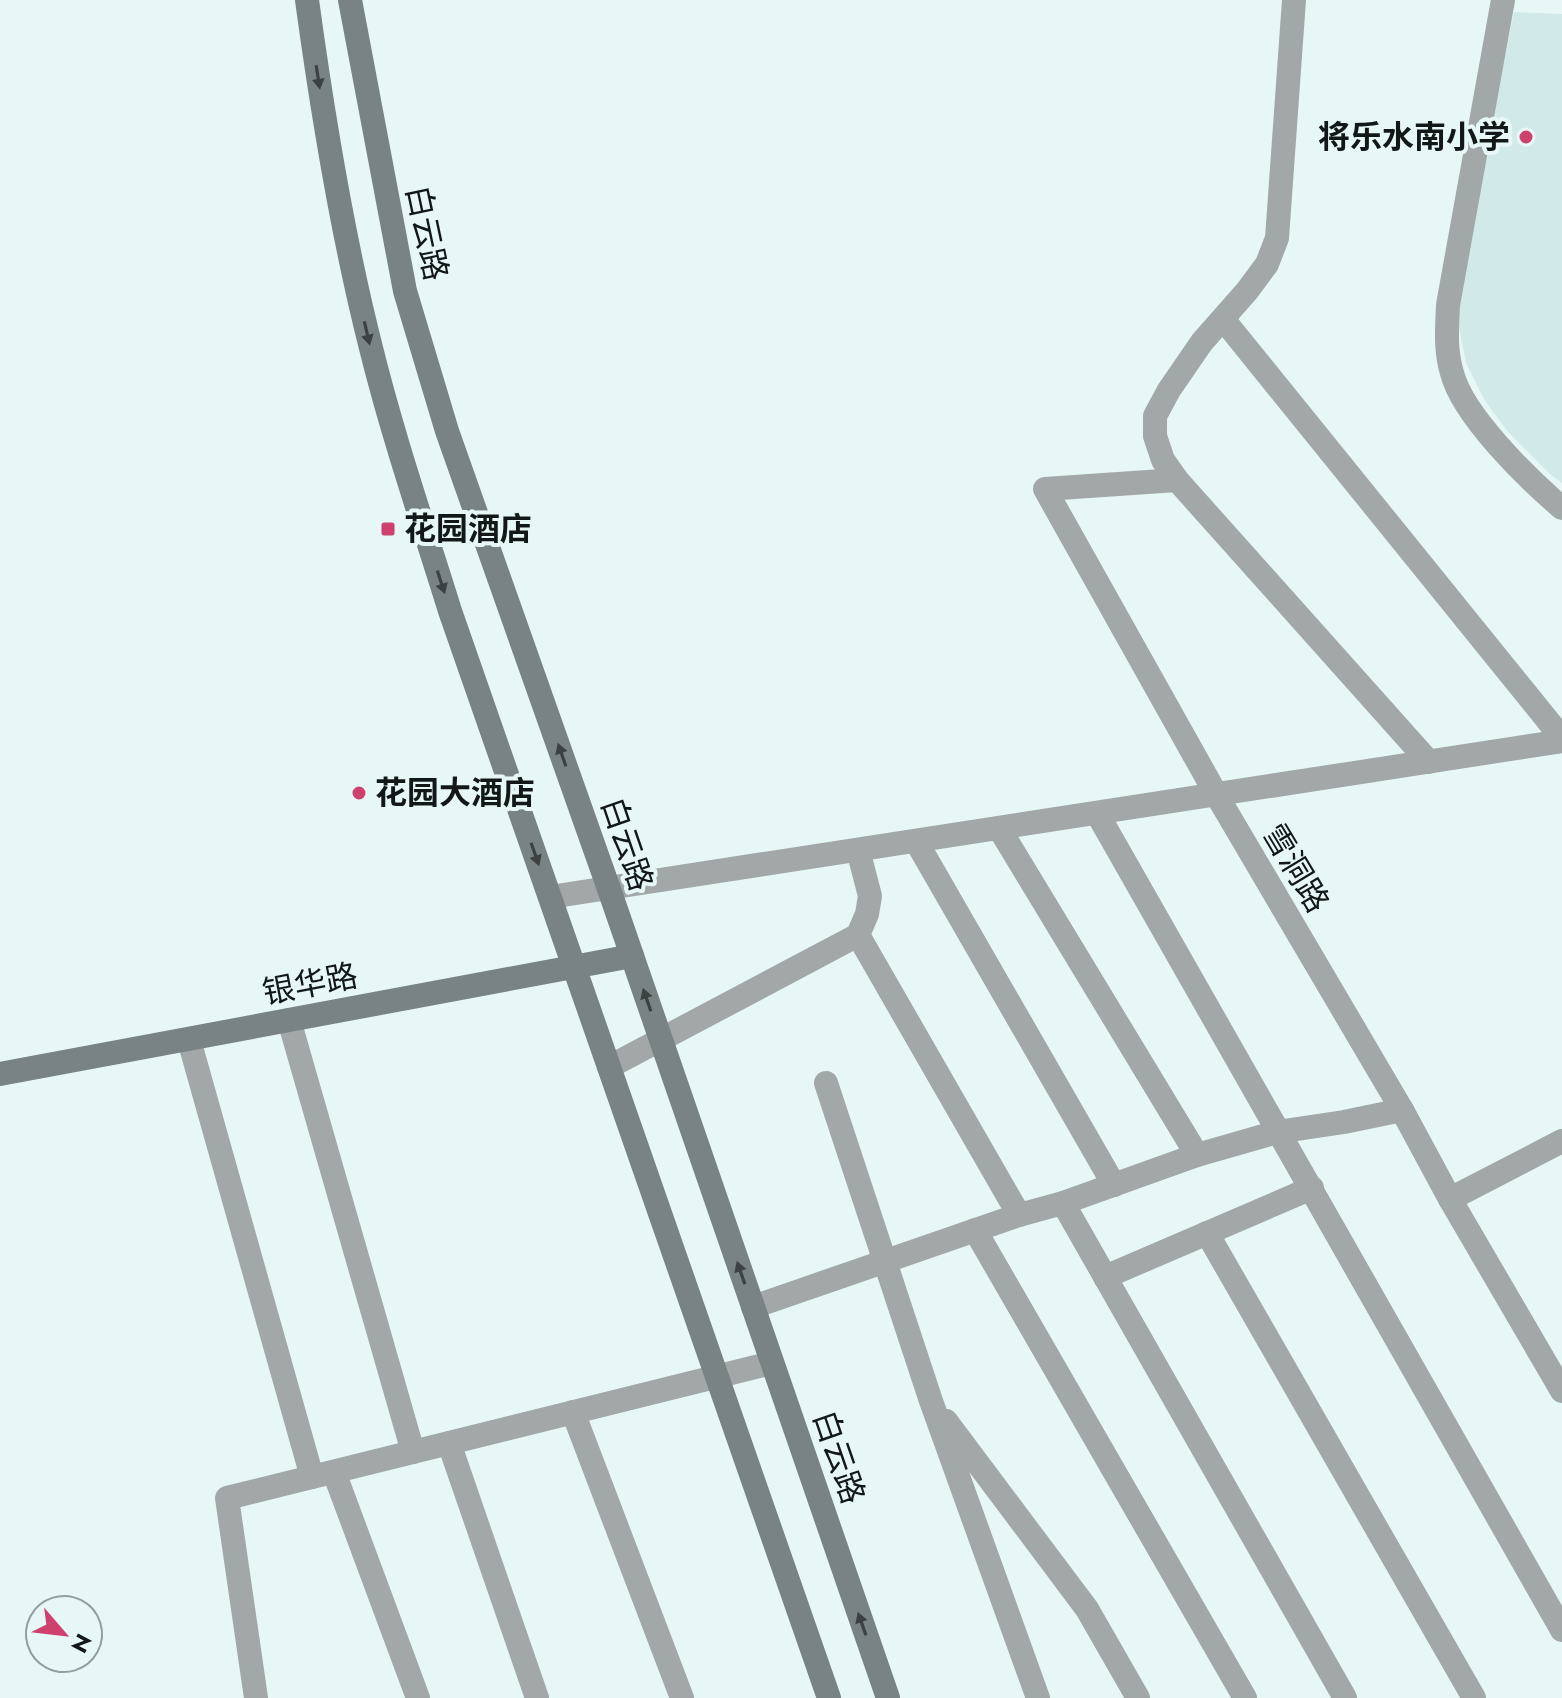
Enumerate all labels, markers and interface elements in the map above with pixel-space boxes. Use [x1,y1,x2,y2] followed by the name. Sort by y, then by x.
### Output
[312,65,325,90] one-way arrow
[1318,114,1510,160] place label: 将乐水南小学
[1517,128,1535,146] marker: 将乐水南小学
[395,181,459,285] street label: 白云路
[361,320,374,345] one-way arrow
[404,506,532,552] place label: 花园酒店
[379,520,397,538] marker: 花园酒店
[435,570,448,594] one-way arrow
[555,743,567,767] one-way arrow
[375,770,535,816] place label: 花园大酒店
[350,784,368,802] marker: 花园大酒店
[590,791,664,897] street label: 白云路
[1252,815,1340,921] street label: 雪洞路
[529,842,542,866] one-way arrow
[258,952,362,1016] street label: 银华路
[640,988,653,1012] one-way arrow
[735,1260,747,1284] one-way arrow
[802,1404,876,1510] street label: 白云路
[24,1594,104,1674] north arrow
[856,1612,868,1636] one-way arrow
[63,1628,100,1659] text: N

